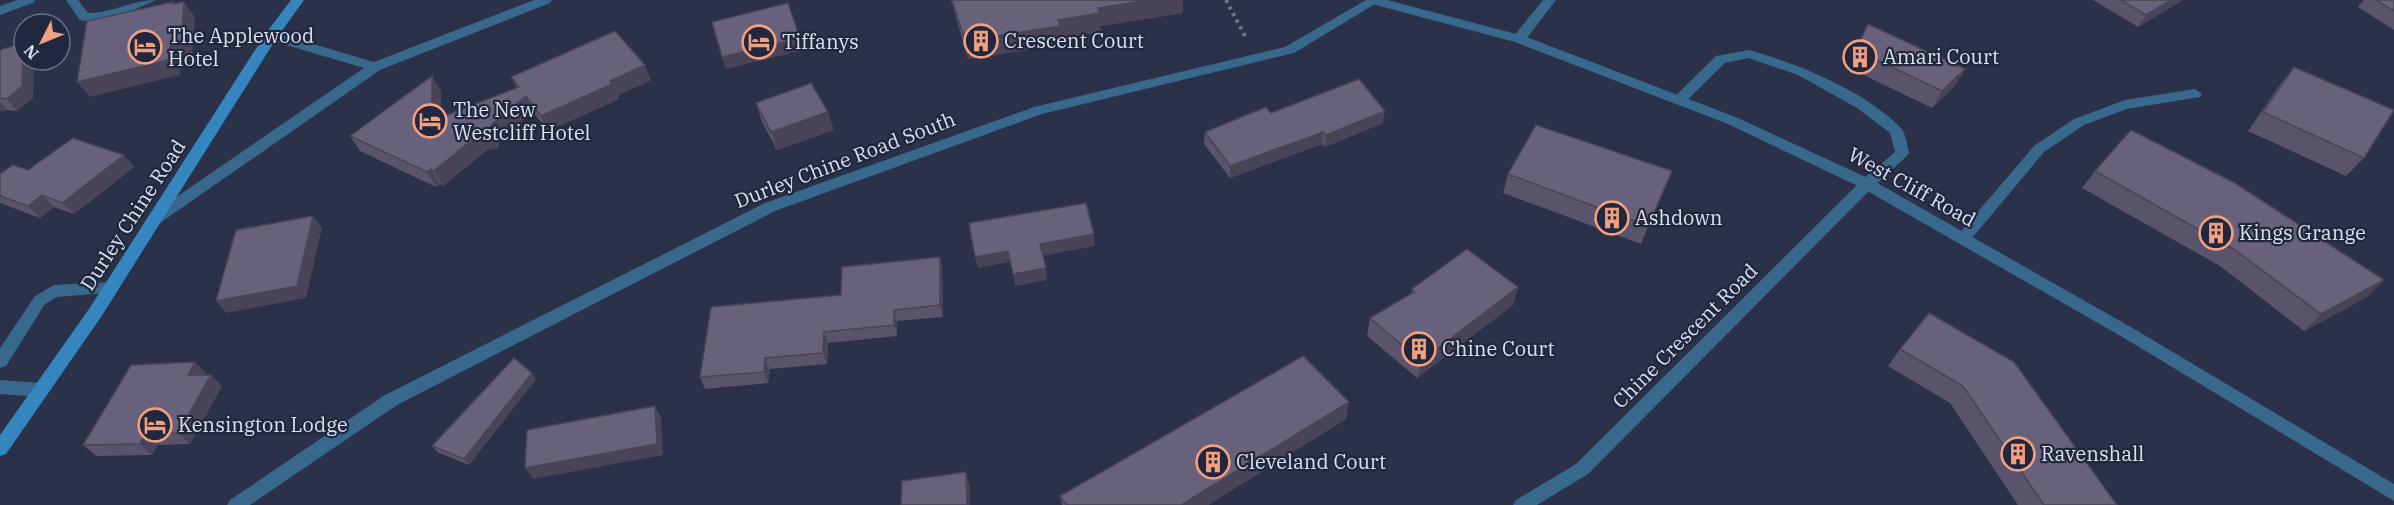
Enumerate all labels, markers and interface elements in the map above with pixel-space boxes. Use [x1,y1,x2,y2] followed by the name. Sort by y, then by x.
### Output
[12,12,72,72] north arrow
[168,22,314,72] place label: The Applewood Hotel
[963,23,999,59] building icon: Crescent Court
[741,24,777,60] hotel icon: Tiffanys
[1004,27,1144,54] place label: Crescent Court
[782,28,859,55] place label: Tiffanys
[127,29,163,65] hotel icon: The Applewood Hotel
[1842,39,1878,75] building icon: Amari Court
[19,41,43,64] text: N
[1883,43,1999,70] place label: Amari Court
[453,96,591,146] place label: The New Westcliff Hotel
[412,103,448,139] hotel icon: The New Westcliff Hotel
[731,105,959,214] street label: Durley Chine Road South
[74,134,192,295] street label: Durley Chine Road
[1844,140,1981,233] street label: West Cliff Road
[1594,200,1630,236] building icon: Ashdown
[1635,204,1723,231] place label: Ashdown
[2198,215,2234,251] building icon: Kings Grange
[2239,219,2366,246] place label: Kings Grange
[1606,257,1763,414] street label: Chine Crescent Road
[1401,331,1437,367] building icon: Chine Court
[1442,335,1554,362] place label: Chine Court
[137,407,173,443] hotel icon: Kensington Lodge
[178,411,348,438] place label: Kensington Lodge
[2000,436,2036,472] building icon: Ravenshall
[2041,440,2144,467] place label: Ravenshall
[1195,444,1231,480] building icon: Cleveland Court
[1236,448,1386,475] place label: Cleveland Court

